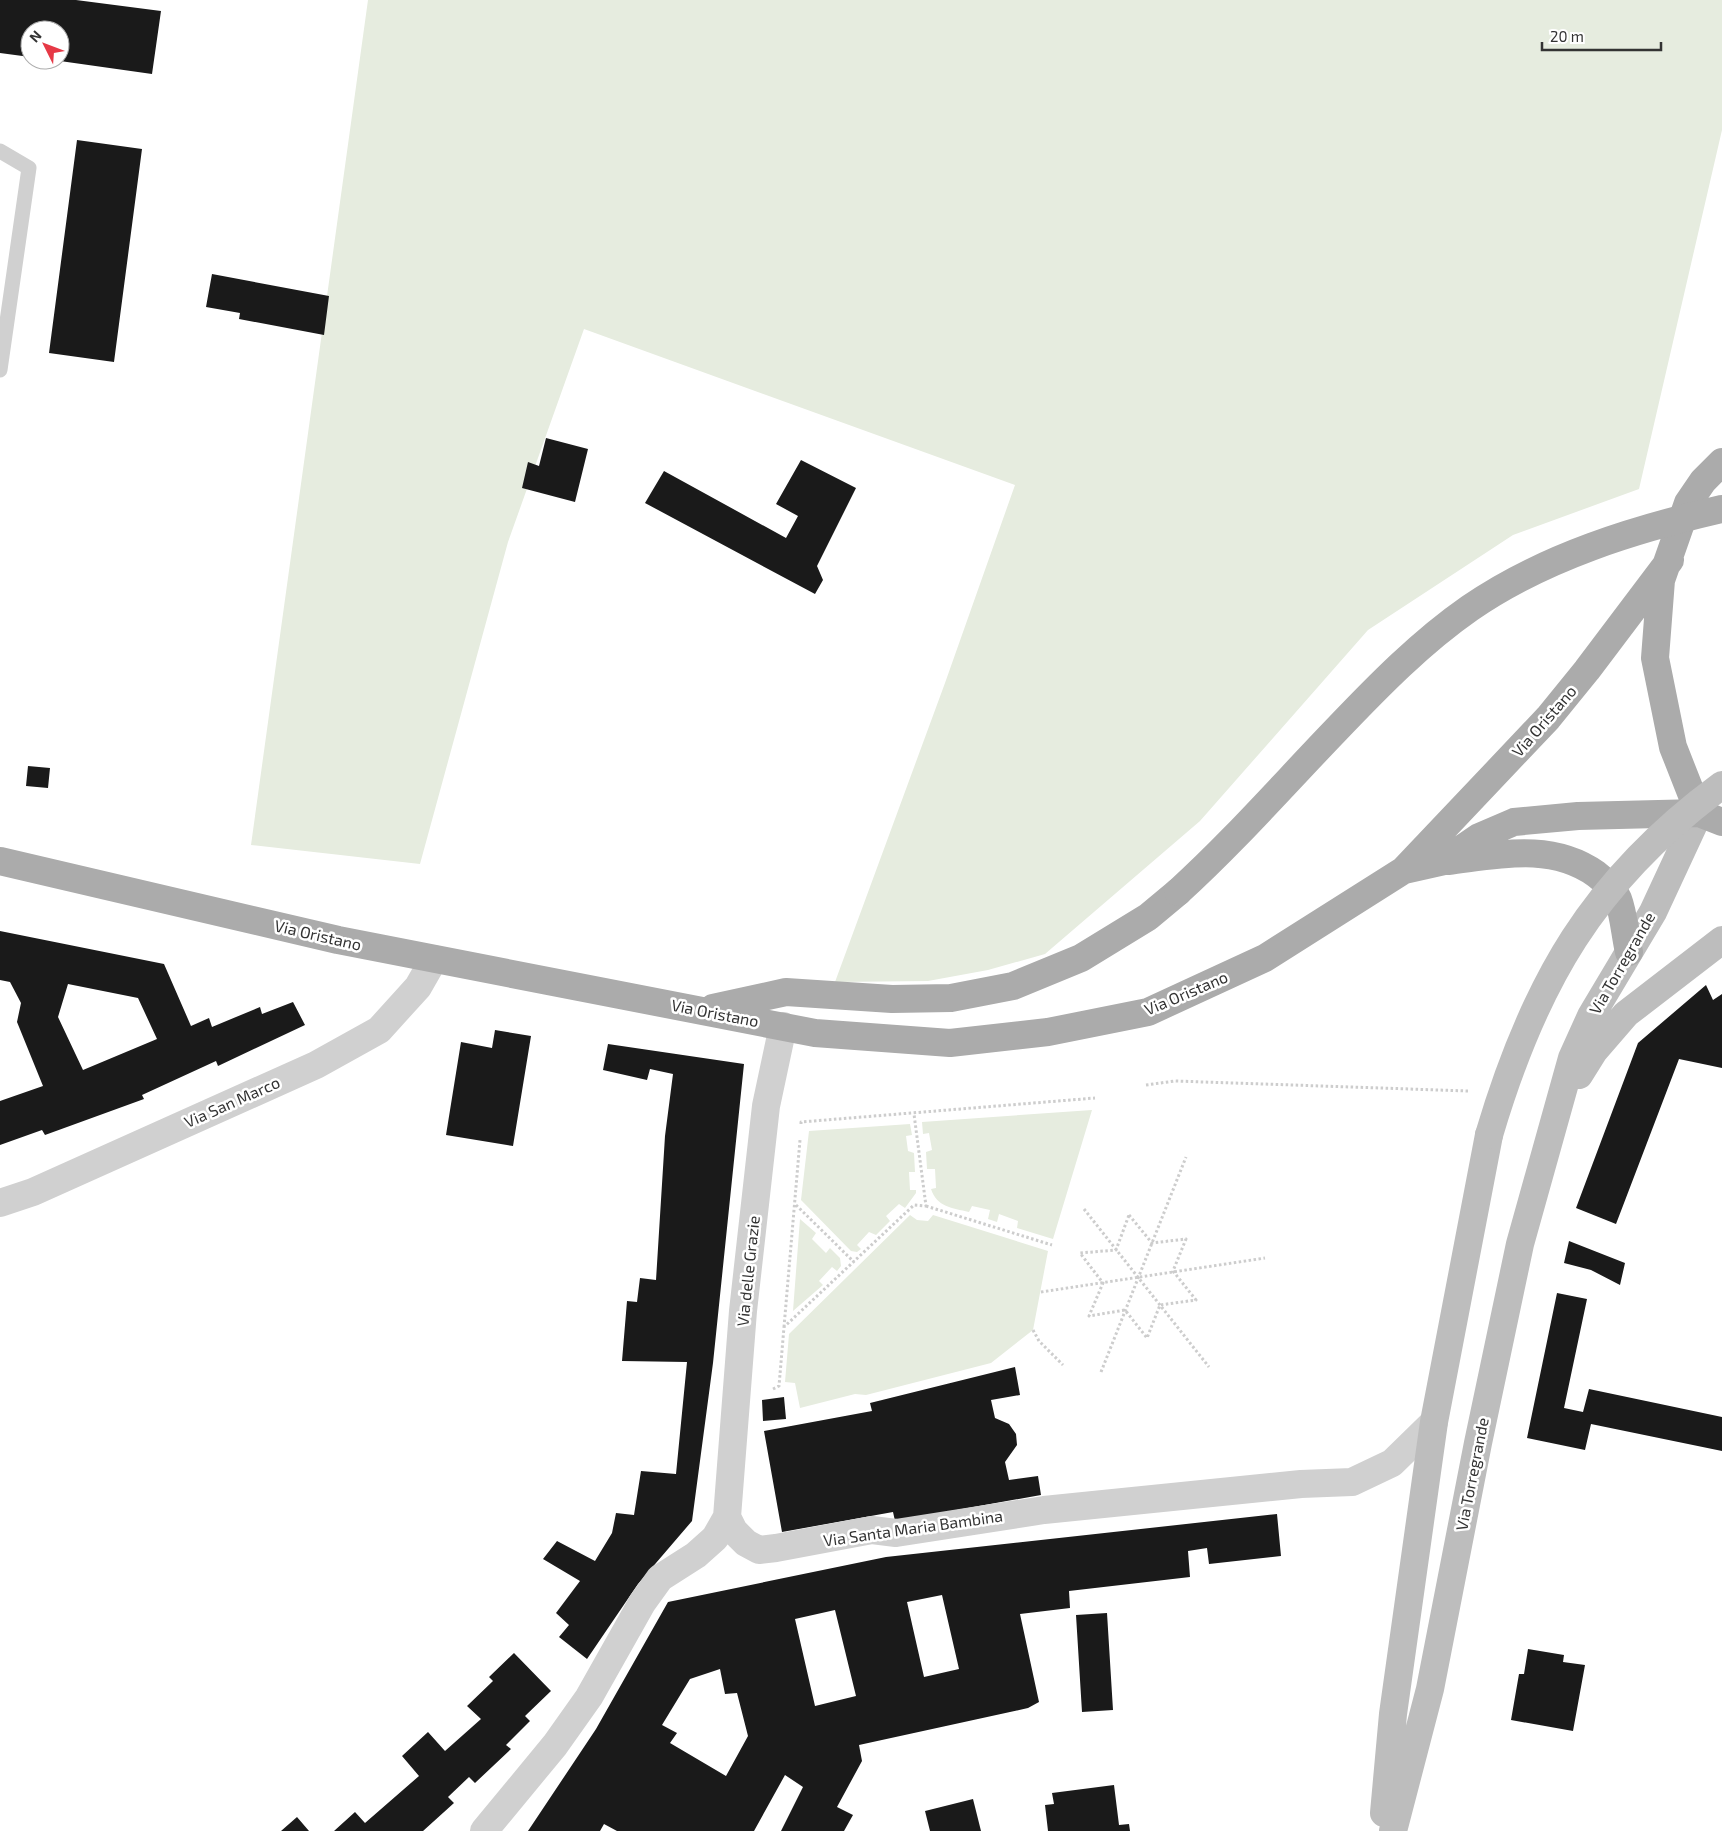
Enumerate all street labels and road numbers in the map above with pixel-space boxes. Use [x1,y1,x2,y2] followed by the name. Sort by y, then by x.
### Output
[1507,681,1580,760] street label: Via Oristano
[1585,908,1658,1017] street label: Via Torregrande
[273,915,363,954] street label: Via Oristano
[1141,966,1230,1019] street label: Via Oristano
[670,995,760,1030] street label: Via Oristano
[181,1072,282,1131] street label: Via San Marco
[732,1215,763,1327] street label: Via delle Grazie
[1451,1416,1492,1532] street label: Via Torregrande
[822,1506,1004,1550] street label: Via Santa Maria Bambina

